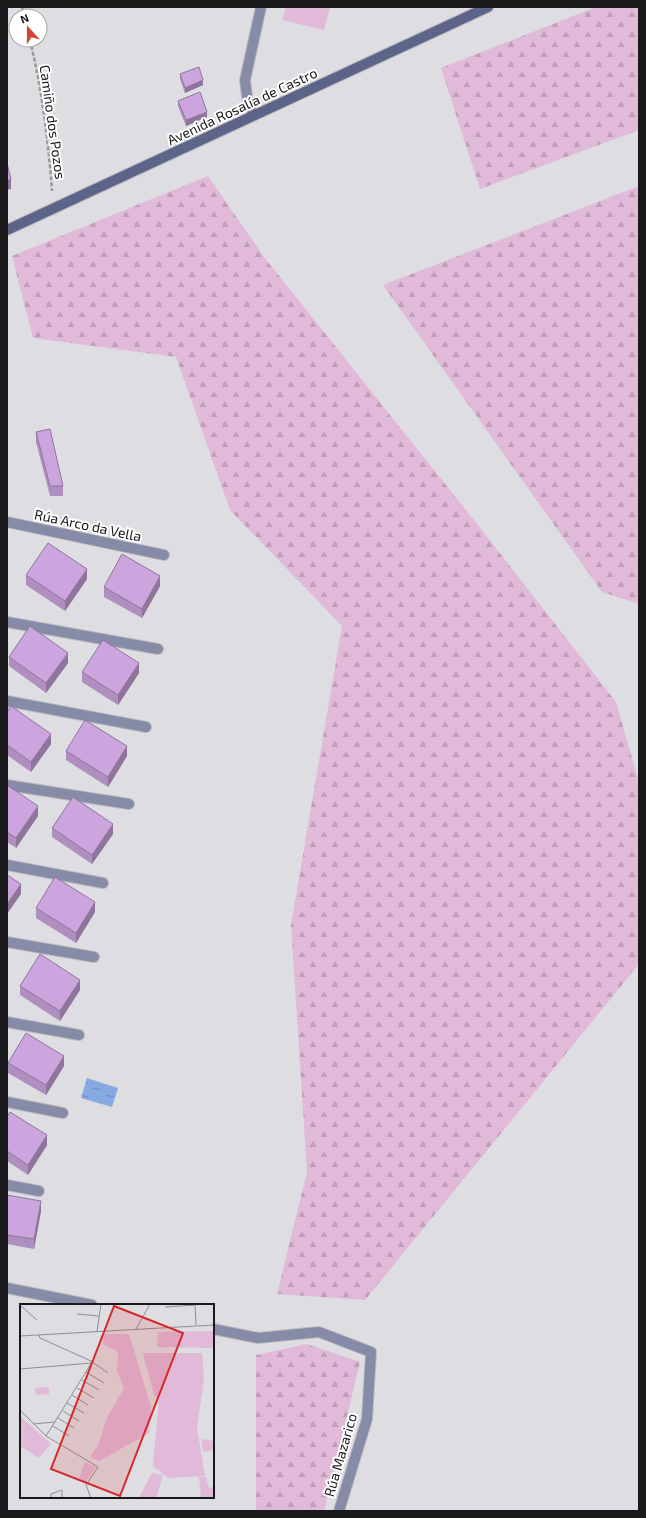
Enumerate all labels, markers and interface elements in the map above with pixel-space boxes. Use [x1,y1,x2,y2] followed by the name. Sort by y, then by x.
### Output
[8,8,48,48] north arrow
[18,11,30,26] text: N
[37,64,69,180] street label: Camiño dos Pozos
[164,64,320,148] street label: Avenida Rosalía de Castro
[33,505,143,545] street label: Rúa Arco da Vella
[20,1304,214,1498] inset map
[320,1411,360,1499] street label: Rúa Mazarico

